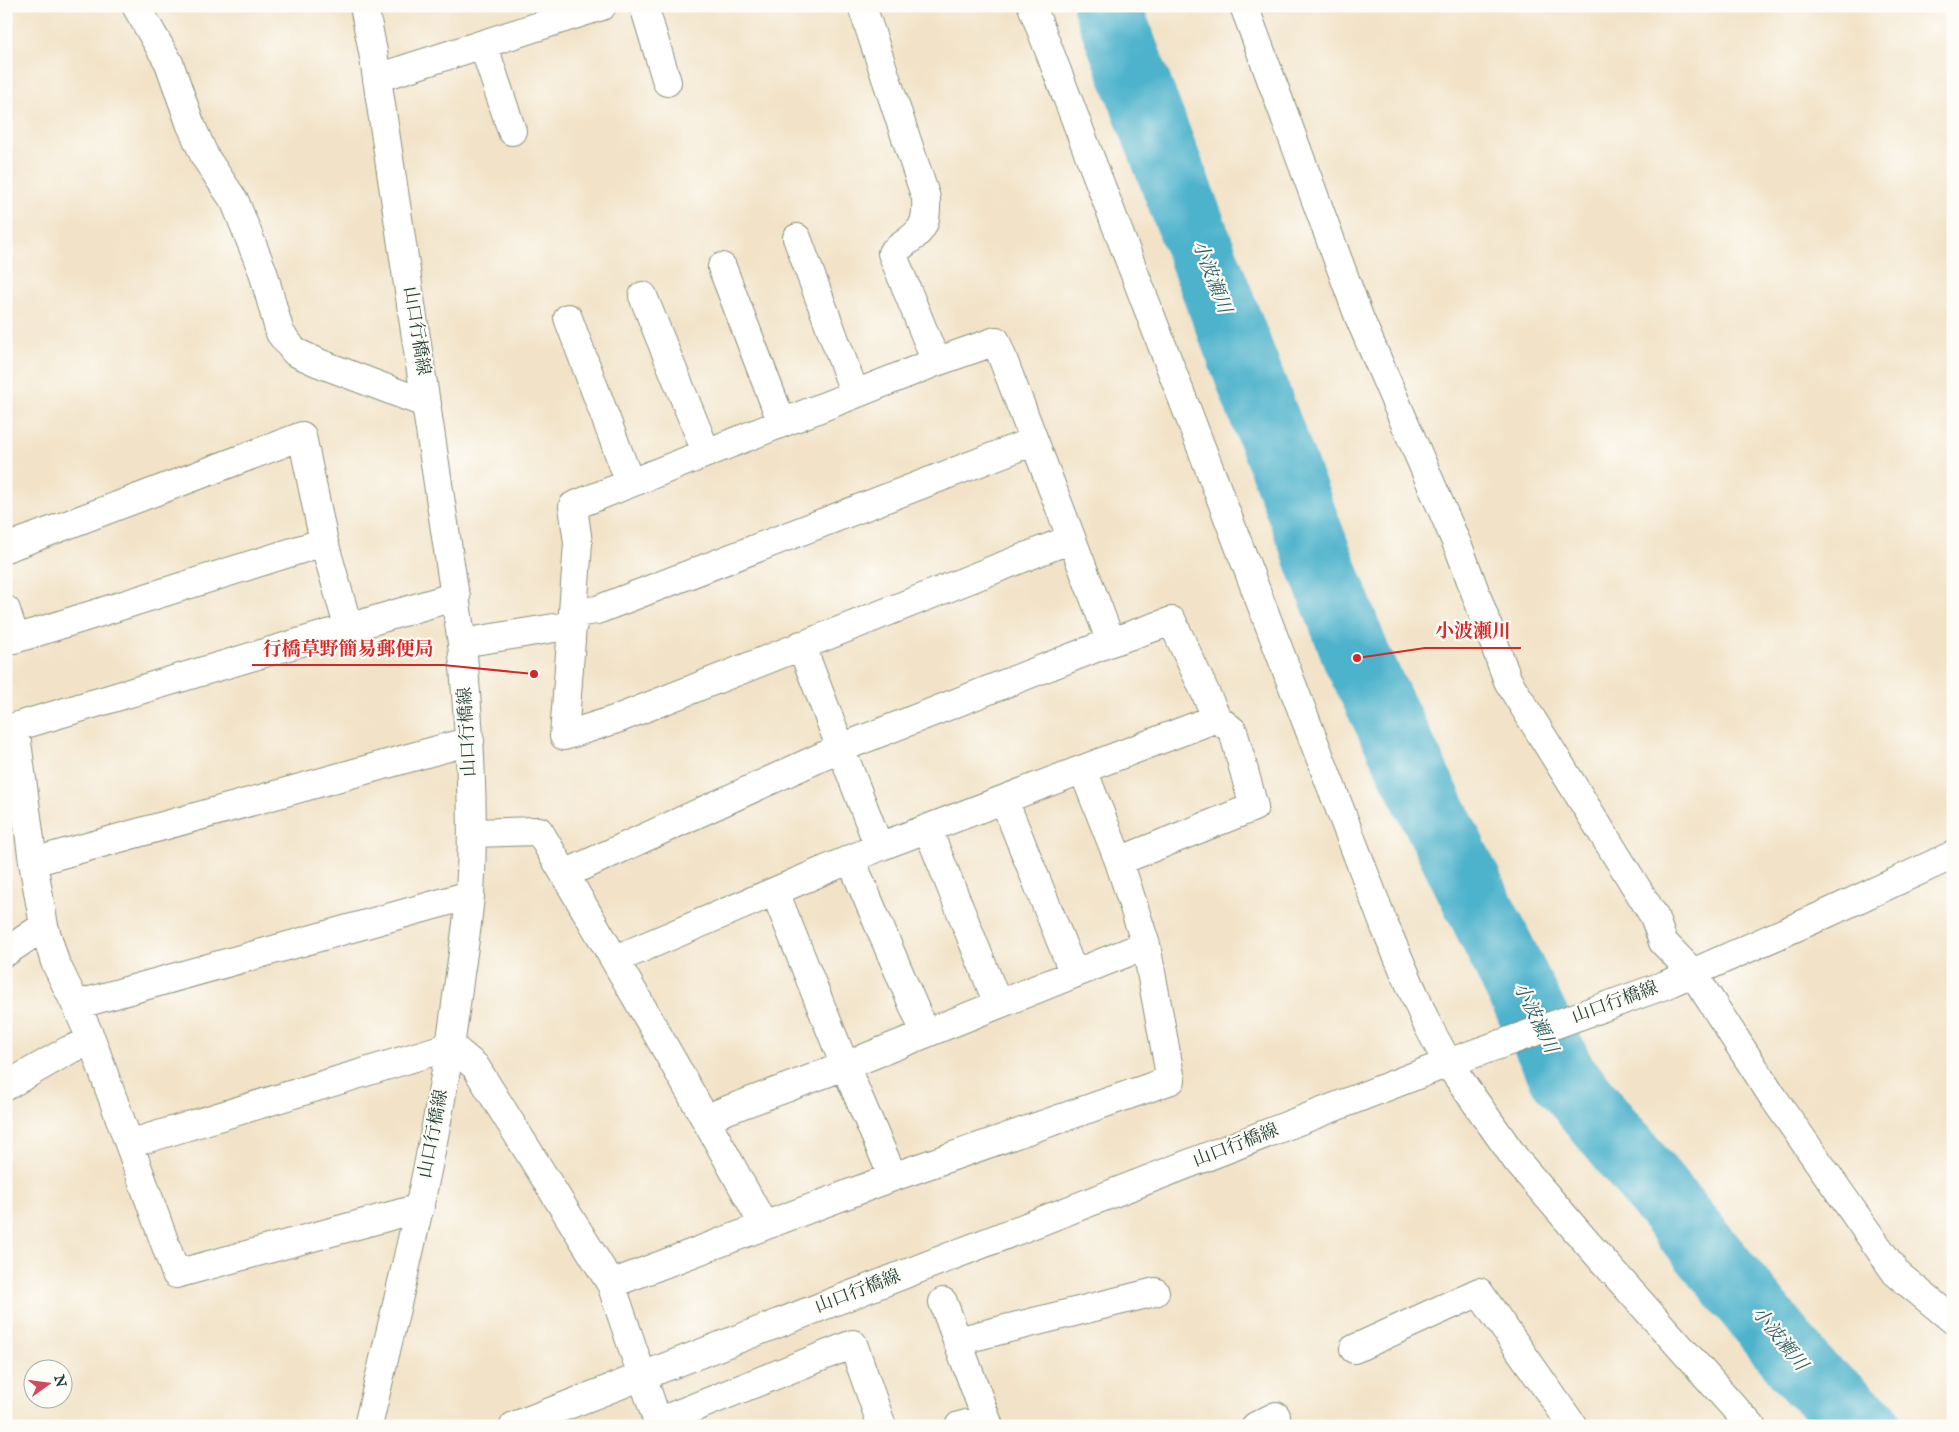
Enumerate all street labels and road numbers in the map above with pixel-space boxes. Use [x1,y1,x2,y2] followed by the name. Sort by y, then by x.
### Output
[398,285,434,377] street label: 山口行橋線
[454,686,482,778] street label: 山口行橋線
[1569,977,1661,1029] street label: 山口行橋線
[414,1088,454,1180] street label: 山口行橋線
[1190,1119,1282,1173] street label: 山口行橋線
[812,1265,904,1319] street label: 山口行橋線

